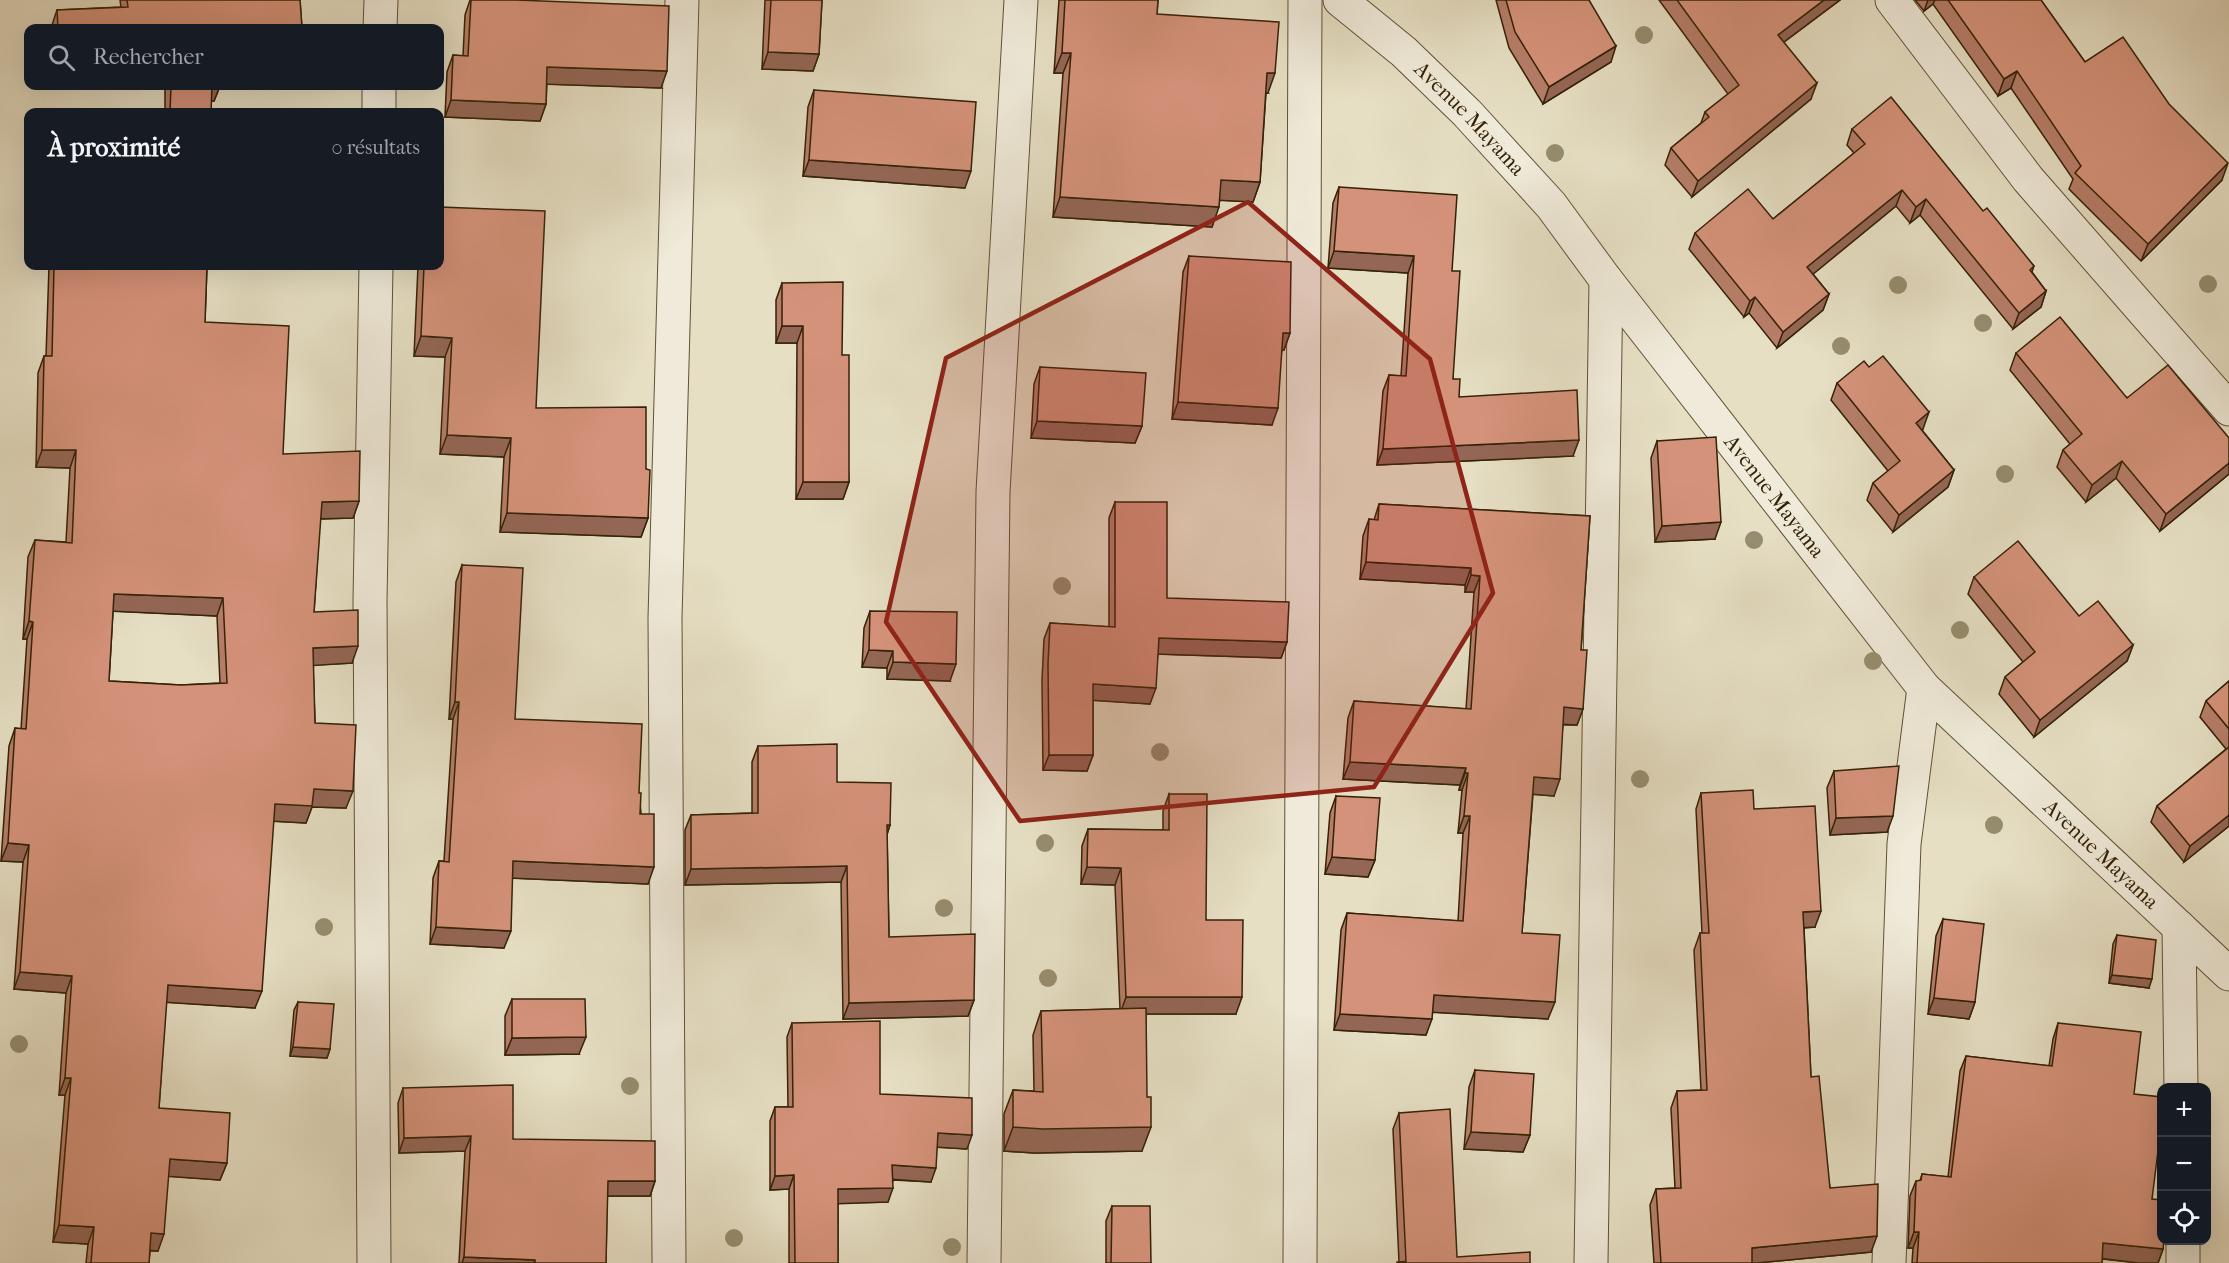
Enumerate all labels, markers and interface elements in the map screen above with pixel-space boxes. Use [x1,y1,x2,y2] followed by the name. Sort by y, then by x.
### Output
[24,24,444,90] search box
[45,41,78,74] icon: search
[93,44,204,70] text: Rechercher
[1409,56,1530,181] street label: Avenue Mayama
[48,132,180,163] text: À proximité
[331,136,420,159] text: 0 résultats
[1719,429,1830,563] street label: Avenue Mayama
[2038,794,2164,914] street label: Avenue Mayama
[2157,1083,2211,1245] map controls
[2157,1083,2211,1137] button: +
[2157,1137,2211,1191] button: −
[2157,1191,2211,1245] button: locate

